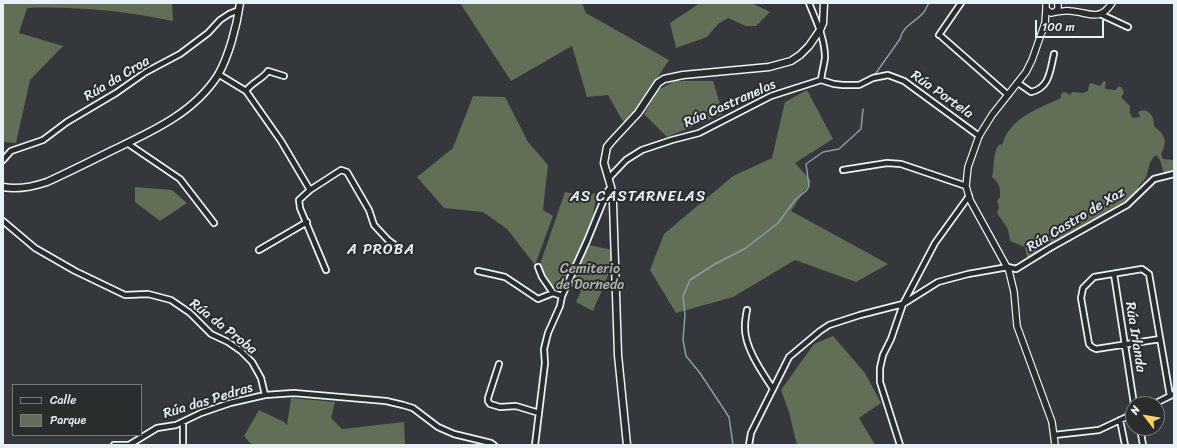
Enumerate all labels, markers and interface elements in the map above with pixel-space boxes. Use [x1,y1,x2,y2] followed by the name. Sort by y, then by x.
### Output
[1037,12,1106,38] scale bar
[1042,16,1075,38] text: 100 m
[81,53,153,105] street label: Rúa da Croa
[908,67,976,123] street label: Rúa Portela
[681,76,779,132] street label: Rúa Castranelas
[1024,184,1128,256] street label: Rúa Castro de Xaz
[570,188,706,206] district label: AS CASTARNELAS
[347,241,415,259] district label: A PROBA
[556,261,624,294] park label: Cemiterio de Dorneda
[186,296,260,358] street label: Rúa da Proba
[1121,301,1149,373] street label: Rúa Irlanda
[161,379,255,423] street label: Rúa das Pedras
[12,384,142,436] legend
[50,389,77,411] text: Calle
[1125,396,1165,436] north arrow
[1125,402,1145,418] text: N
[50,409,86,431] text: Parque

